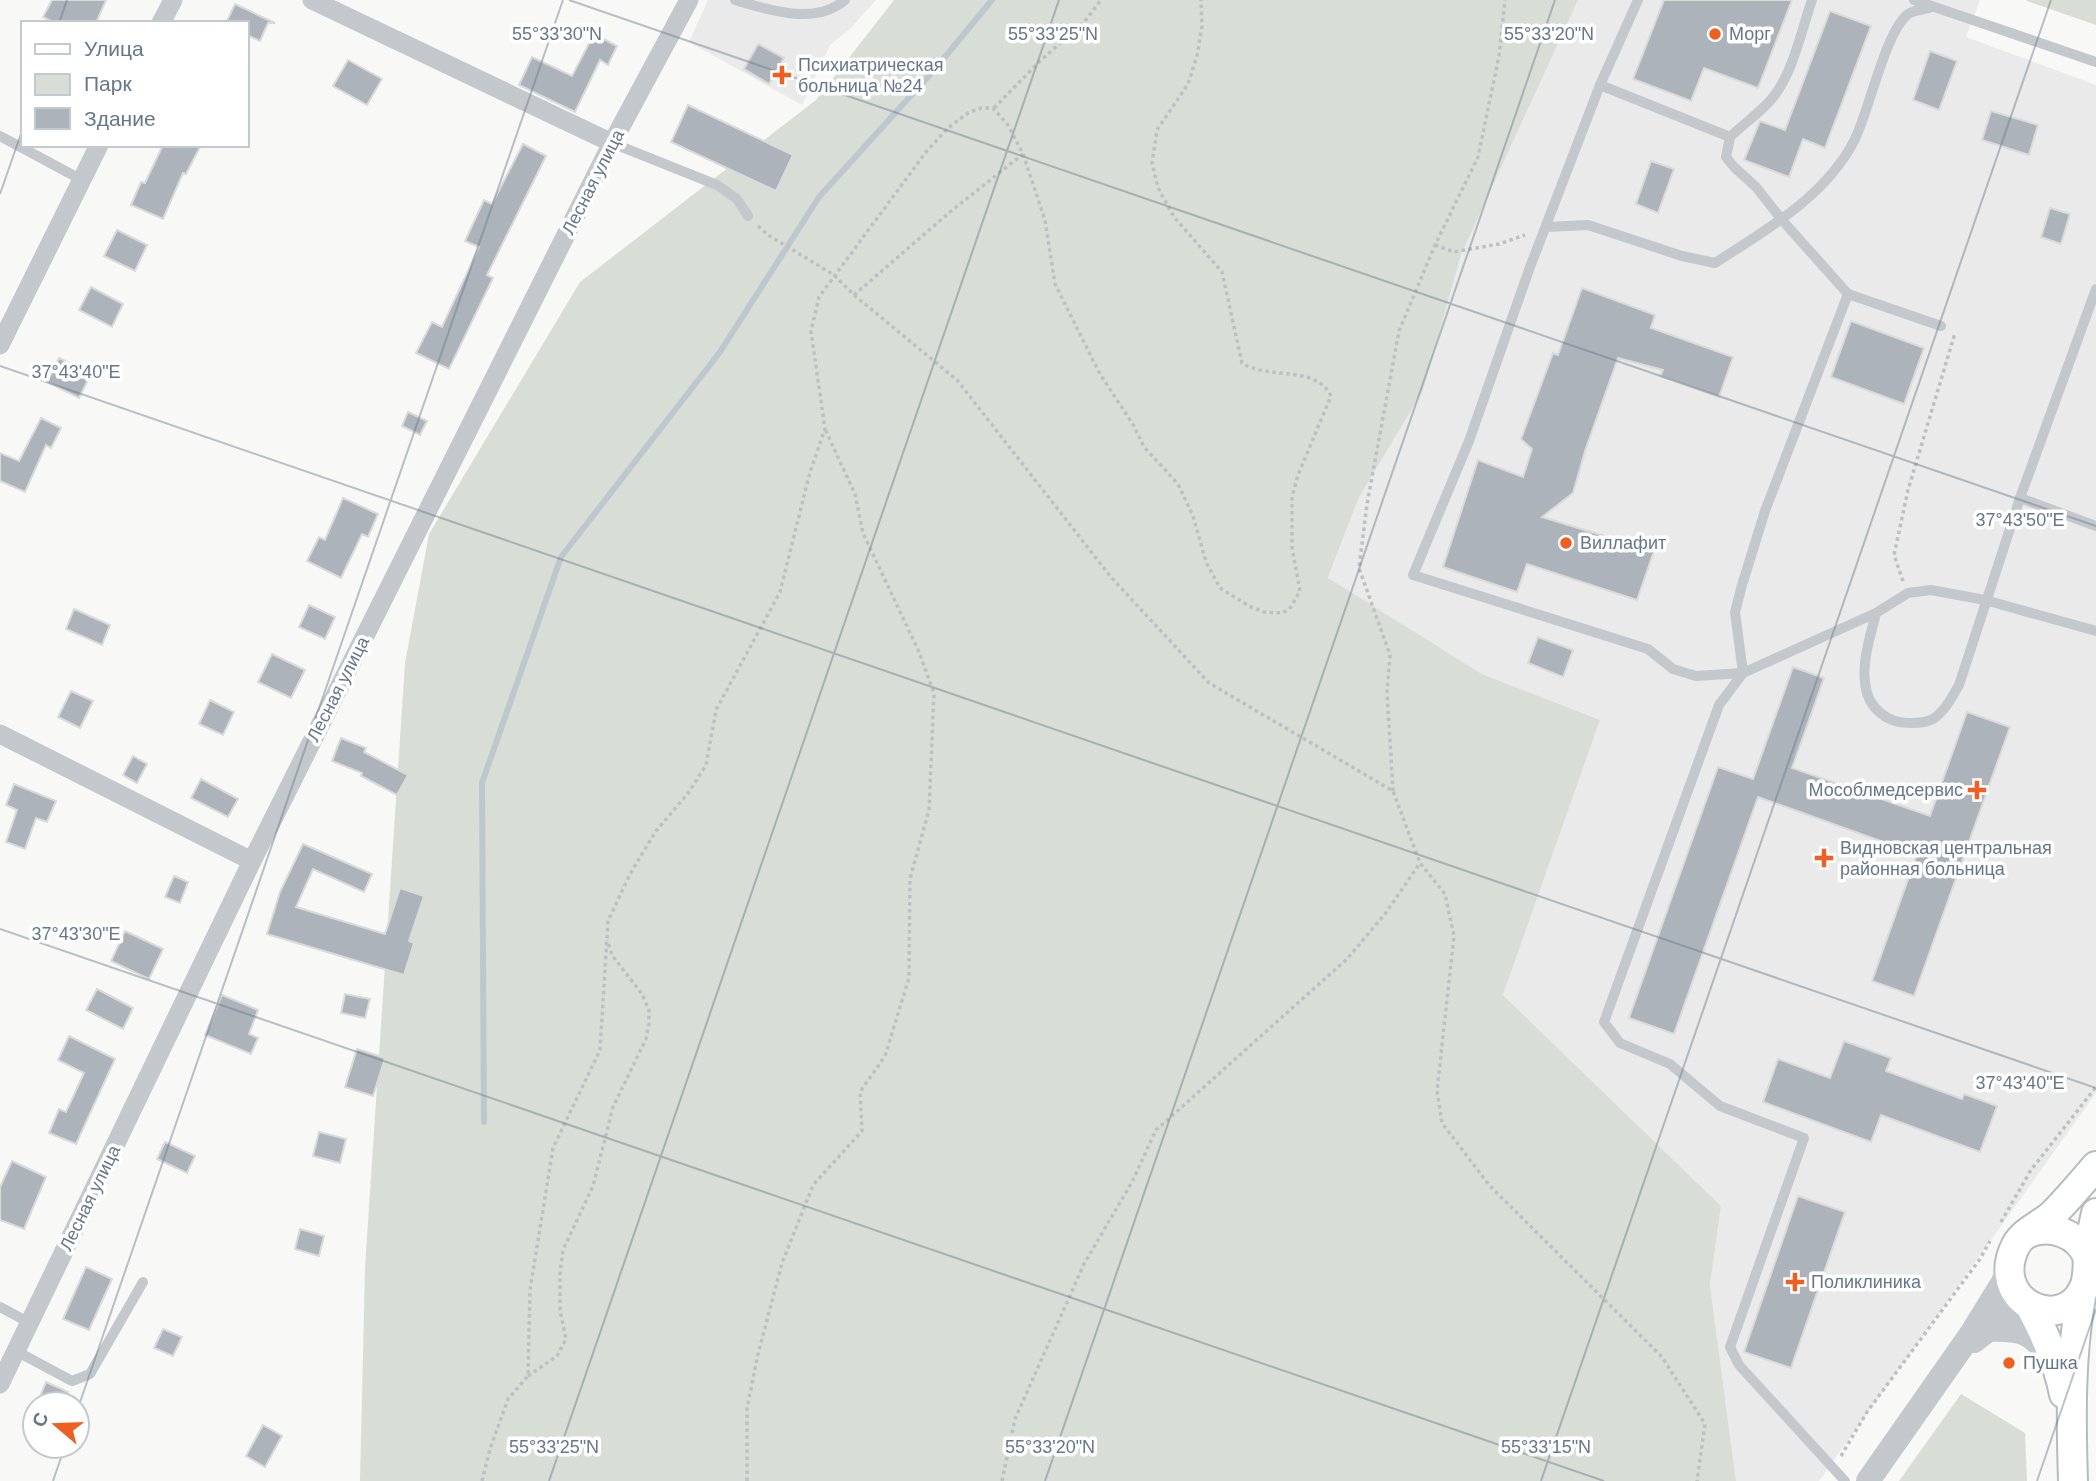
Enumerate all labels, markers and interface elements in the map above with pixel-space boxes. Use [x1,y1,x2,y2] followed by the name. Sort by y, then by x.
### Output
[21,21,248,147] legend
[512,24,602,44] text: 55°33'30"N
[1008,24,1098,44] text: 55°33'25"N
[1504,24,1594,44] text: 55°33'20"N
[1729,24,1771,44] place label: Морг
[1707,26,1723,42] marker: Морг
[84,37,144,60] text: Улица
[798,55,943,96] place label: Психиатрическая больница №24
[772,65,792,85] marker: Психиатрическая больница №24
[84,72,132,95] text: Парк
[84,107,156,130] text: Здание
[558,125,628,238] street label: Лесная улица
[31,362,121,382] text: 37°43'40"E
[1975,510,2065,530] text: 37°43'50"E
[1580,533,1666,553] place label: Виллафит
[1558,535,1574,551] marker: Виллафит
[303,632,373,745] street label: Лесная улица
[1808,780,1963,800] place label: Мособлмедсервис
[1969,782,1985,798] marker: Мособлмедсервис
[1840,838,2052,879] place label: Видновская центральная районная больница
[1814,848,1834,868] marker: Видновская центральная районная больница
[31,924,121,944] text: 37°43'30"E
[1975,1073,2065,1093] text: 37°43'40"E
[56,1141,125,1254] street label: Лесная улица
[1785,1272,1805,1292] marker: Поликлиника
[1811,1272,1922,1292] place label: Поликлиника
[2023,1353,2079,1373] place label: Пушка
[2001,1355,2017,1371] marker: Пушка
[21,1390,91,1460] north arrow
[28,1409,53,1430] text: С
[509,1437,599,1457] text: 55°33'25"N
[1005,1437,1095,1457] text: 55°33'20"N
[1501,1437,1591,1457] text: 55°33'15"N

